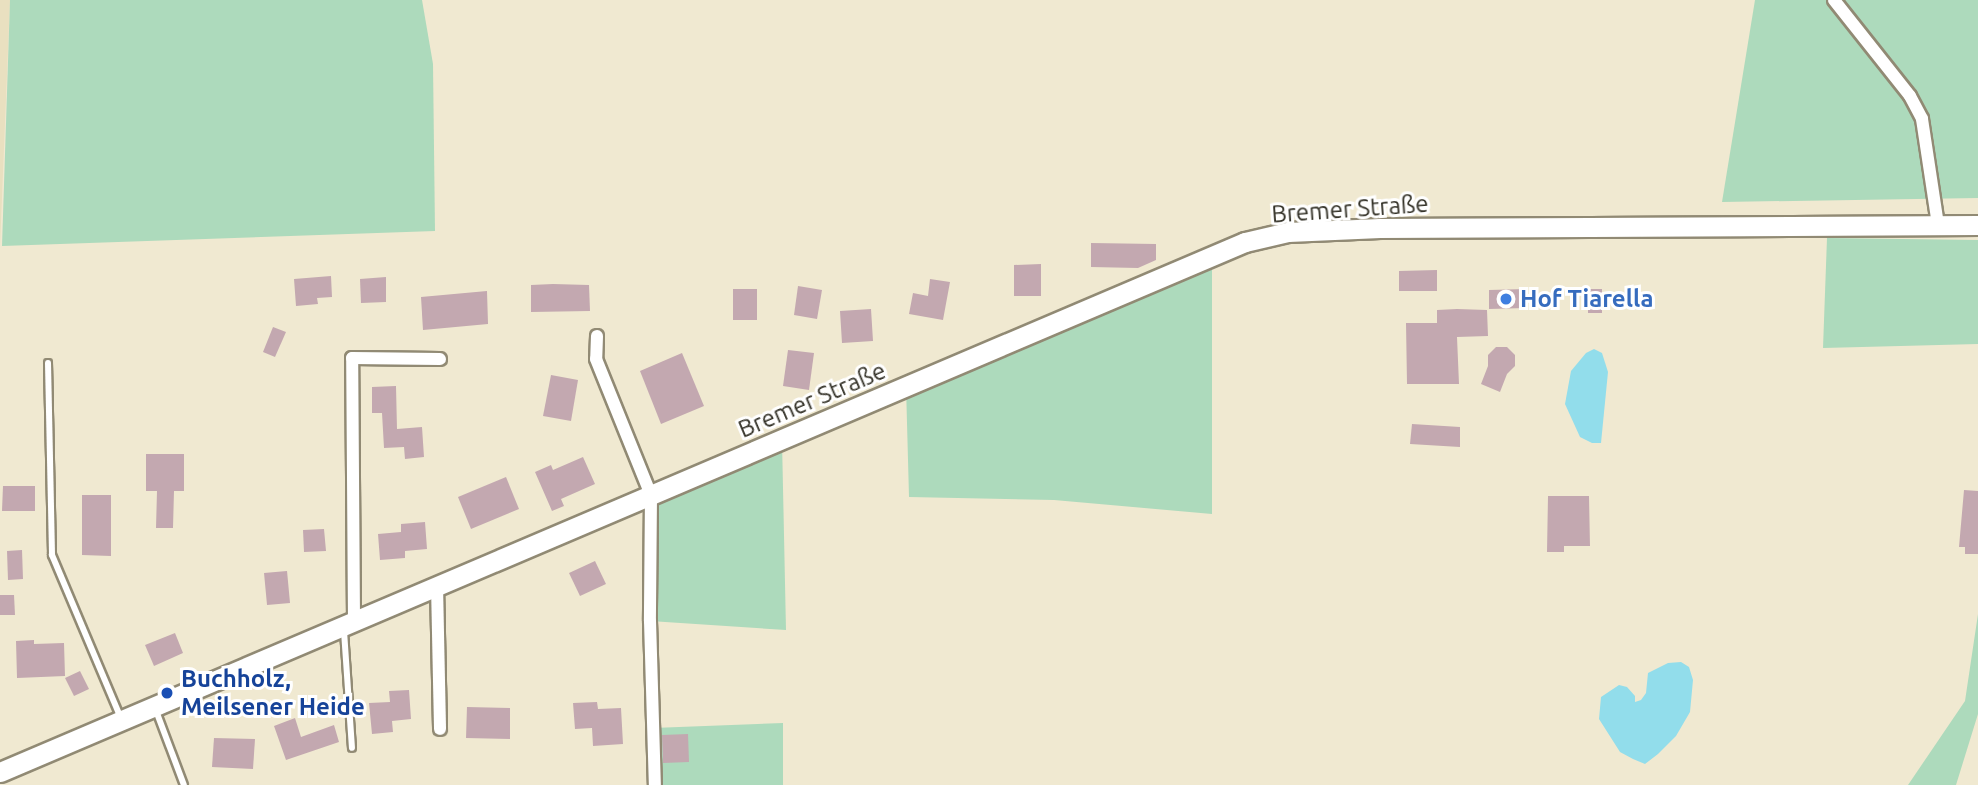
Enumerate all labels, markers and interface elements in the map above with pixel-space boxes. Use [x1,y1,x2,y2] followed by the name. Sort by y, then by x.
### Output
[1271,189,1429,229] street label: Bremer Straße
[1520,285,1654,313] place label: Hof Tiarella
[1498,291,1514,307] marker: Hof Tiarella
[734,356,890,444] street label: Bremer Straße
[181,665,365,721] place label: Buchholz, Meilsener Heide
[159,685,175,701] marker: Buchholz, Meilsener Heide

